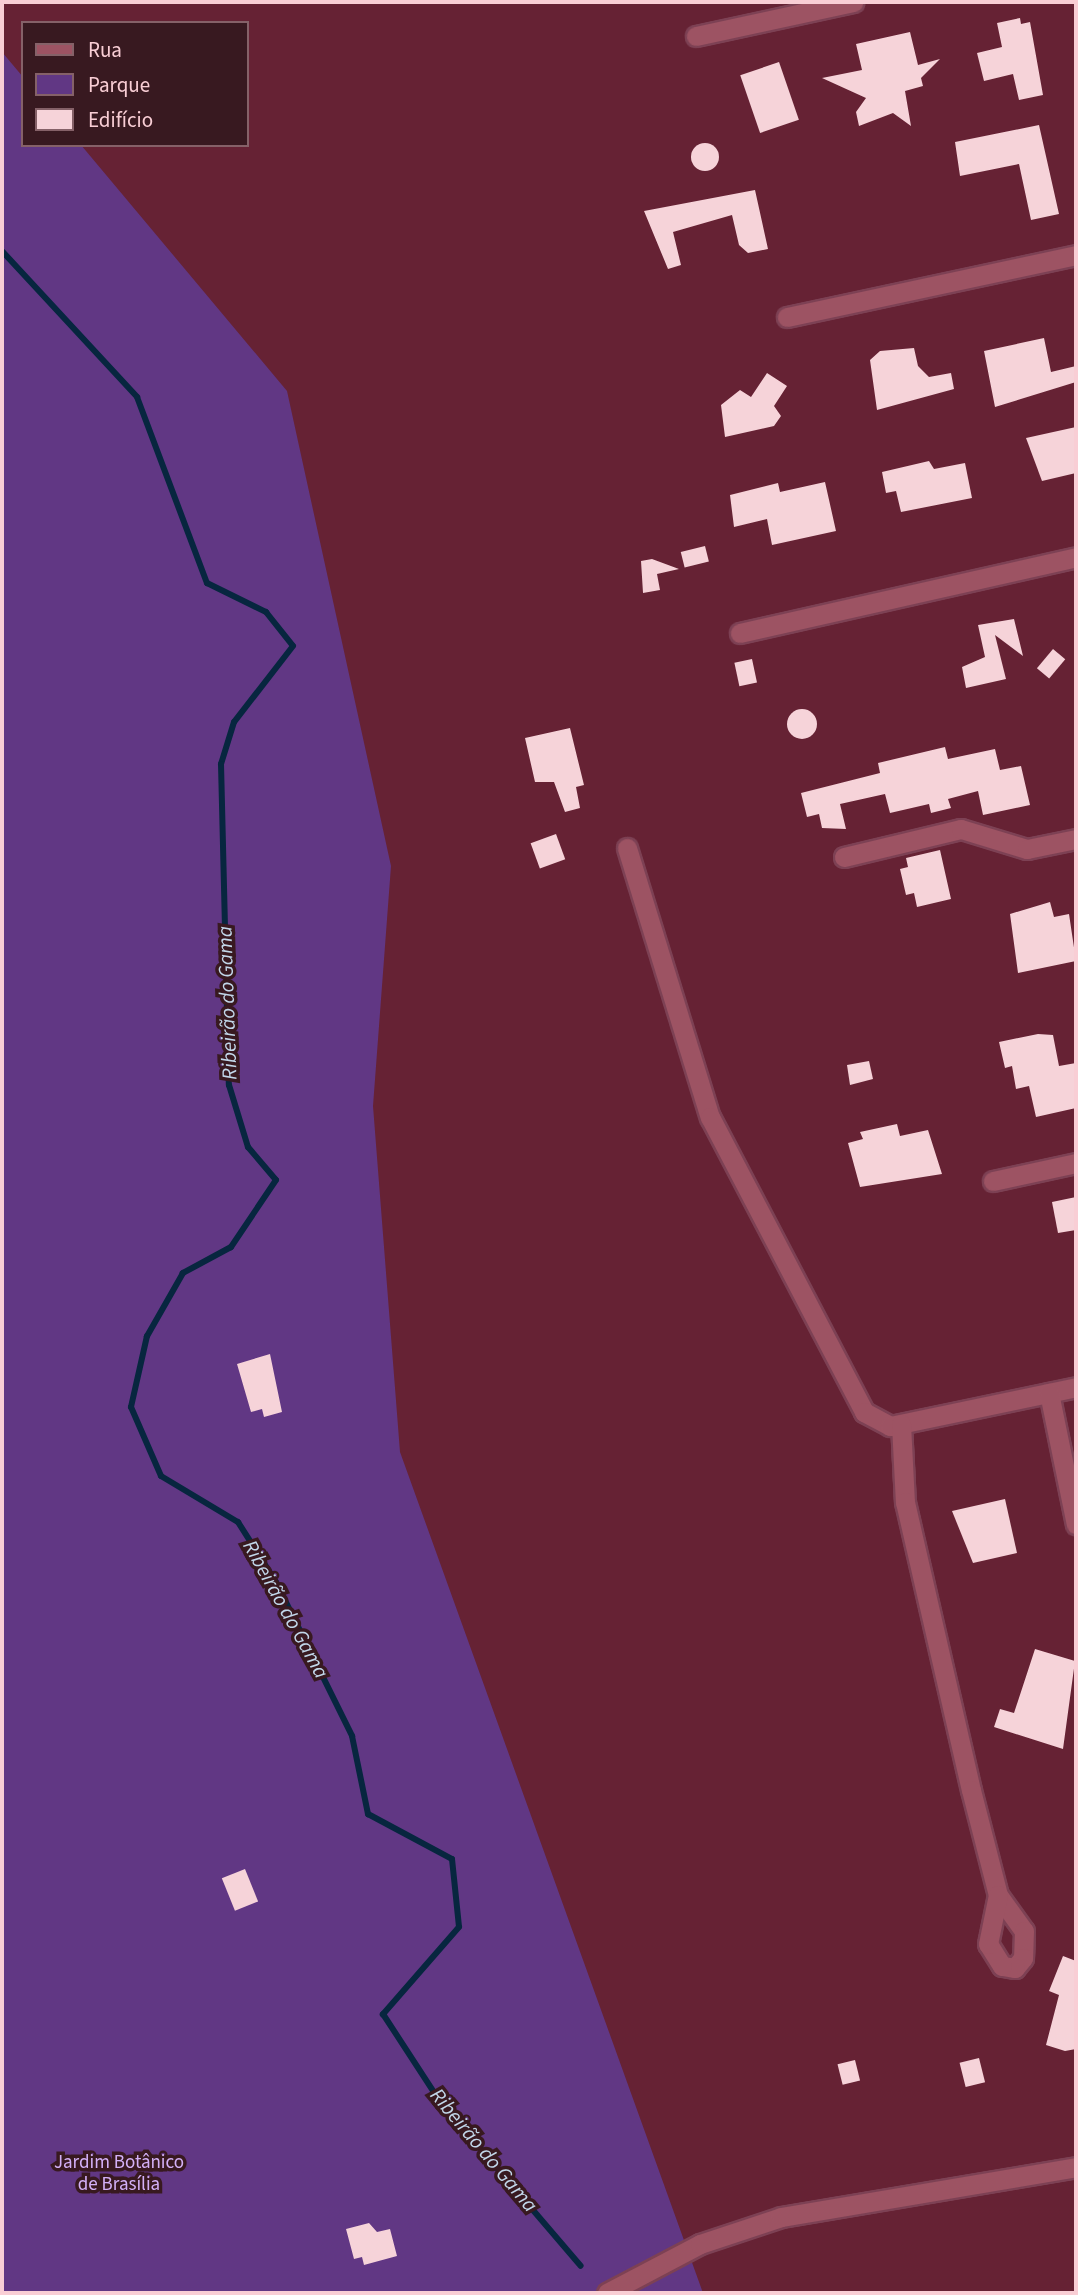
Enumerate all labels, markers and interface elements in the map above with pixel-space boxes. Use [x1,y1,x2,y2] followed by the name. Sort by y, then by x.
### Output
[21,21,248,147] legend
[88,35,122,65] text: Rua
[88,70,150,100] text: Parque
[88,105,153,135] text: Edifício
[212,926,242,1080] water label: Ribeirão do Gama
[238,1536,334,1682] water label: Ribeirão do Gama
[425,2083,543,2217] water label: Ribeirão do Gama
[54,2152,184,2196] park label: Jardim Botânico de Brasília

